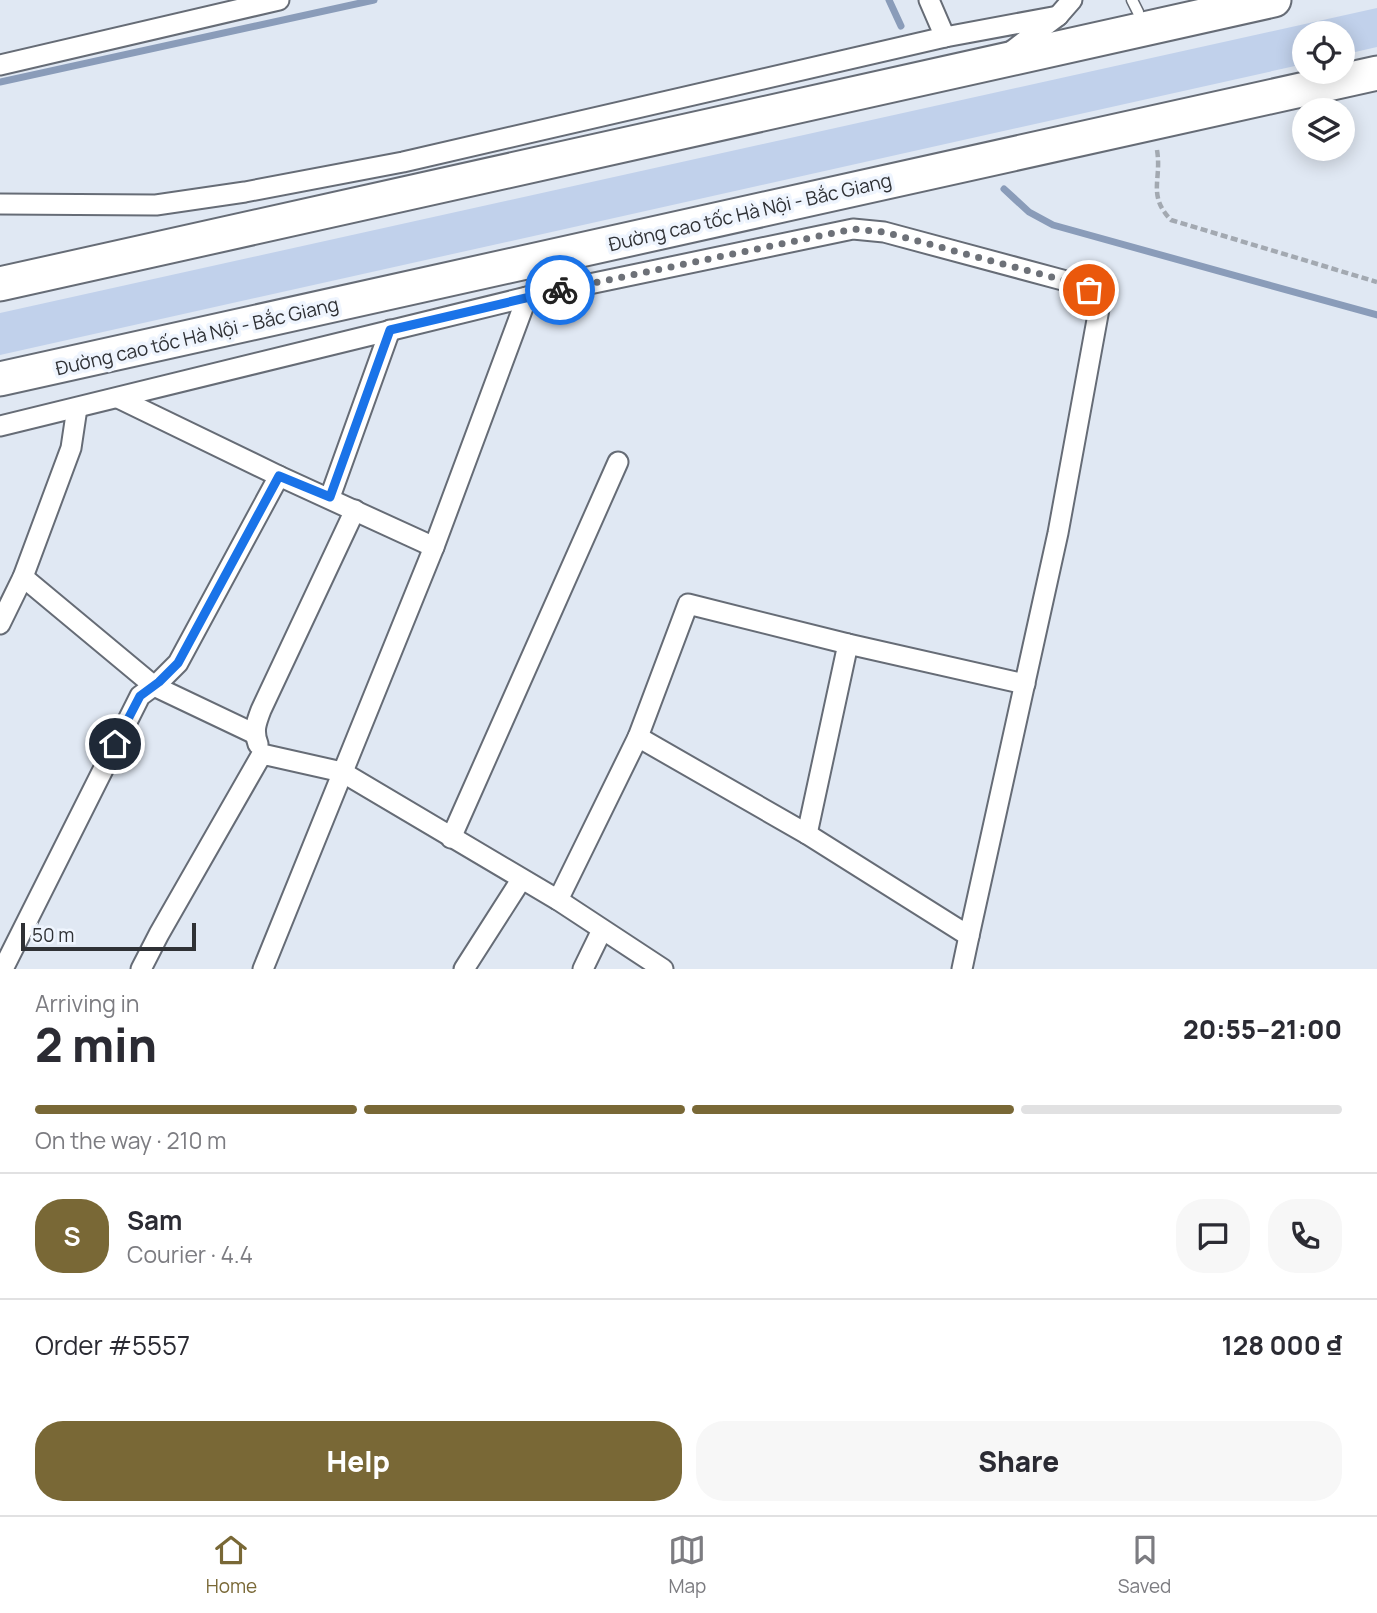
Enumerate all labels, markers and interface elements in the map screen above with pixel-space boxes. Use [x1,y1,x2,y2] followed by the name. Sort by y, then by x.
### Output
[1292,21,1355,161] map controls
[1292,21,1355,84] button: locate
[1292,98,1355,161] button: layers
[606,167,894,257] street label: Đường cao tốc Hà Nội - Bắc Giang
[525,255,595,325] courier
[1059,260,1119,320] pin
[541,271,579,309] icon: bike
[1070,271,1108,309] icon: bag
[53,291,341,381] street label: Đường cao tốc Hà Nội - Bắc Giang
[85,714,145,774] pin
[96,725,134,763] icon: home
[21,920,196,952] scale bar
[32,922,74,948] text: 50 m
[35,987,140,1019] text: Arriving in
[1183,1011,1342,1047] text: 20:55–21:00
[35,1013,157,1076] text: 2 min
[35,1124,227,1156] text: On the way · 210 m
[1176,1199,1250,1273] button: chat
[1268,1199,1342,1273] button: phone
[127,1202,182,1238] text: Sam
[63,1218,81,1254] text: S
[127,1238,253,1270] text: Courier · 4.4
[35,1327,190,1363] text: Order #5557
[1221,1327,1342,1363] text: 128 000 ₫
[35,1421,682,1501] button: Help
[696,1421,1342,1501] button: Share
[206,1531,257,1599] tab: Home
[668,1531,706,1599] tab: Map
[1118,1531,1171,1599] tab: Saved

